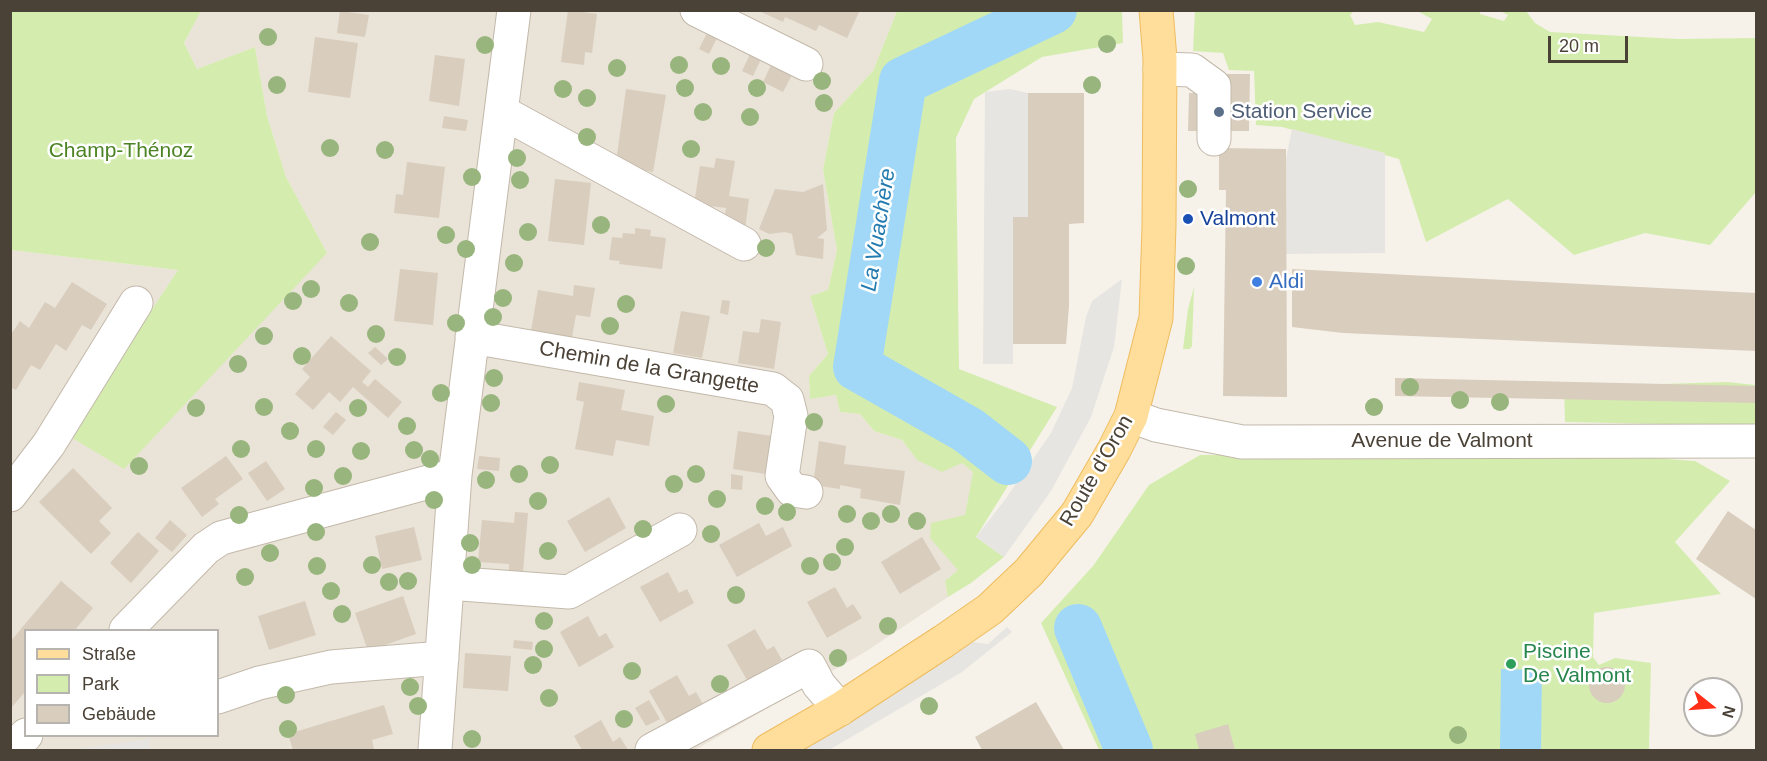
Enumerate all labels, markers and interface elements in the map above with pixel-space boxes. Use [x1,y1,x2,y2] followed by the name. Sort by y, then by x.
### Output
[1551,24,1630,62] scale bar
[1559,36,1599,56] text: 20 m
[1231,99,1372,125] place label: Station Service
[1212,105,1226,119] marker: Station Service
[49,138,193,164] park label: Champ-Thénoz
[856,167,902,293] water label: La Vuachère
[1200,206,1275,232] place label: Valmont
[1181,212,1195,226] marker: Valmont
[1269,269,1304,295] place label: Aldi
[1250,275,1264,289] marker: Aldi
[537,336,761,400] street label: Chemin de la Grangette
[1055,411,1139,531] street label: Route d'Oron
[1351,428,1533,454] street label: Avenue de Valmont
[24,629,219,737] legend
[1523,639,1631,689] place label: Piscine De Valmont
[82,644,136,664] text: Straße
[1504,657,1518,671] marker: Piscine De Valmont
[82,674,119,694] text: Park
[1683,677,1743,737] north arrow
[82,704,156,724] text: Gebäude
[1719,704,1739,720] text: N

